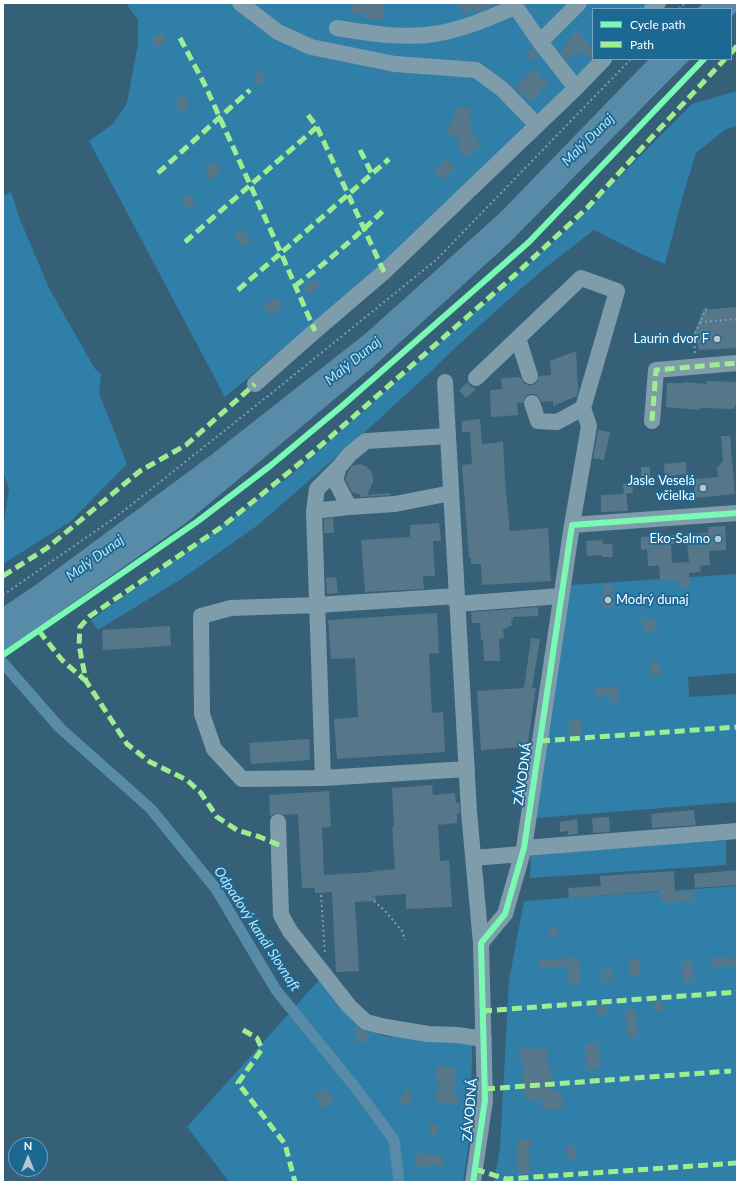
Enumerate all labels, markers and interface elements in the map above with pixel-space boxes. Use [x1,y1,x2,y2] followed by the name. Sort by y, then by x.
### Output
[592,8,732,60] legend
[630,17,685,32] text: Cycle path
[630,37,654,52] text: Path
[558,110,618,170] water label: Malý Dunaj
[634,331,709,347] place label: Laurin dvor F
[322,333,384,389] water label: Malý Dunaj
[712,334,722,344] marker: Laurin dvor F
[628,473,695,504] place label: Jasle Veselá včielka
[698,483,708,493] marker: Jasle Veselá včielka
[63,531,127,585] water label: Malý Dunaj
[650,531,710,547] place label: Eko-Salmo
[713,534,723,544] marker: Eko-Salmo
[616,592,689,608] place label: Modrý dunaj
[603,595,613,605] marker: Modrý dunaj
[511,741,535,807] street label: ZÁVODNÁ
[210,863,304,995] water label: Odpadový kanál Slovnaft
[459,1078,481,1142] street label: ZÁVODNÁ
[8,1137,48,1177] north arrow
[24,1139,32,1152] text: N

